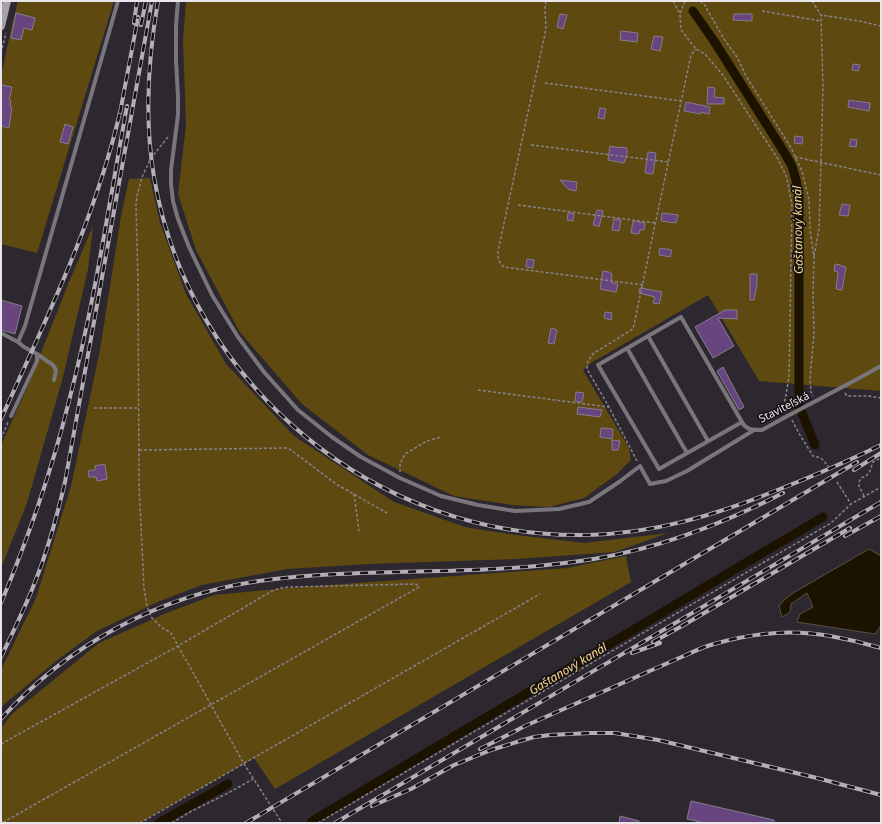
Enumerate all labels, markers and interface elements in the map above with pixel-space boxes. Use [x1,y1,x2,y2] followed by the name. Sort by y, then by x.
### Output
[788,185,807,274] water label: Gaštanový kanál
[756,387,812,426] street label: Staviteľská
[525,638,611,699] water label: Gaštanový kanál

